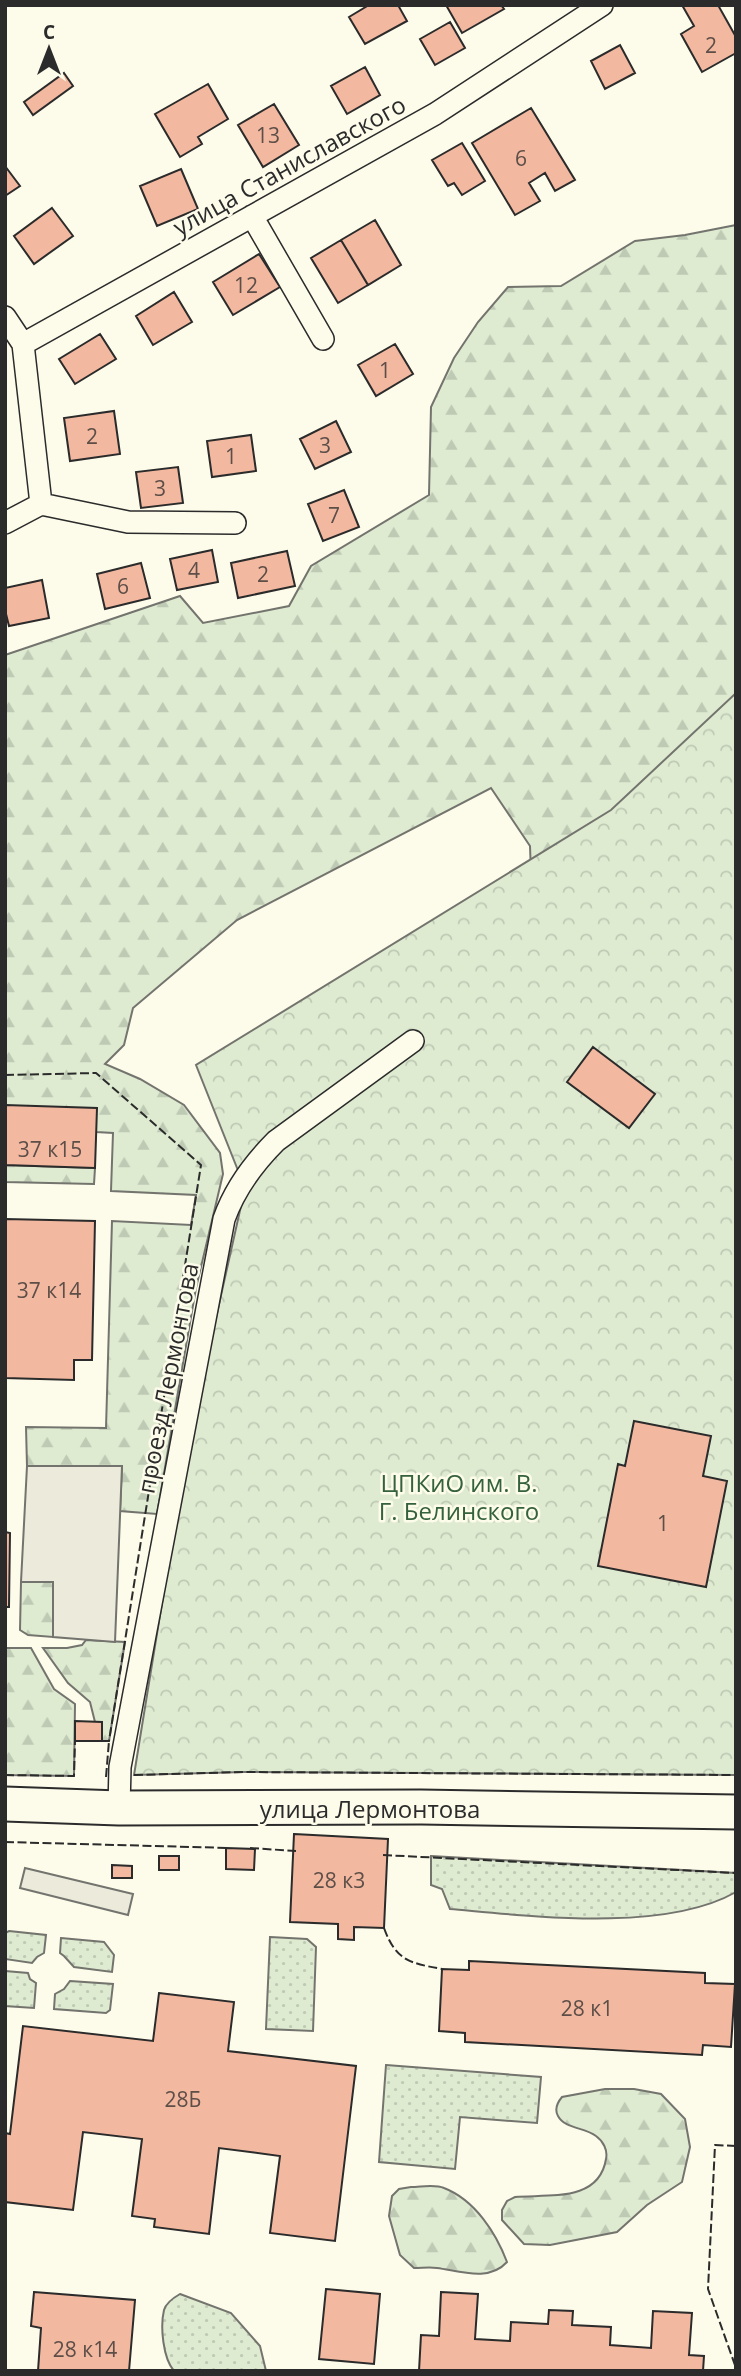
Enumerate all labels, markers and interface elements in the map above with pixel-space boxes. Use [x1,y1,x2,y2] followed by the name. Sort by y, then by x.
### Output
[14,14,84,84] north arrow
[43,19,55,45] text: С
[705,31,717,59] house number: 2
[167,87,411,243] street label: улица Станиславского
[256,121,280,149] house number: 13
[515,144,527,172] house number: 6
[234,271,258,299] house number: 12
[379,356,391,384] house number: 1
[86,422,98,450] house number: 2
[319,431,331,459] house number: 3
[225,442,237,470] house number: 1
[154,474,166,502] house number: 3
[328,501,340,529] house number: 7
[188,556,200,584] house number: 4
[257,560,269,588] house number: 2
[117,572,129,600] house number: 6
[18,1135,82,1163] house number: 37 к15
[128,1260,206,1496] street label: проезд Лермонтова
[17,1276,81,1304] house number: 37 к14
[379,1466,539,1527] park label: ЦПКиО им. В. Г. Белинского
[657,1509,669,1537] house number: 1
[260,1792,480,1825] street label: улица Лермонтова
[313,1866,365,1894] house number: 28 к3
[561,1994,613,2022] house number: 28 к1
[165,2085,201,2113] house number: 28Б
[53,2335,117,2363] house number: 28 к14

